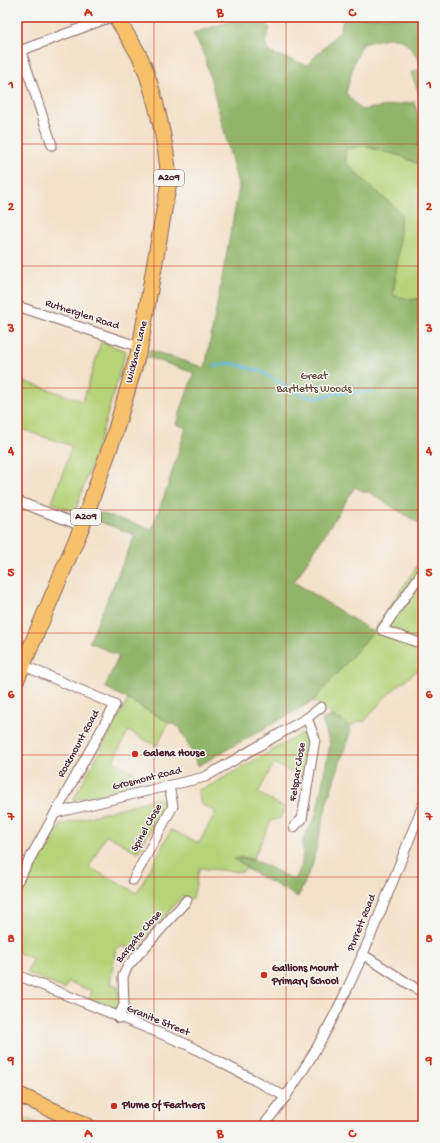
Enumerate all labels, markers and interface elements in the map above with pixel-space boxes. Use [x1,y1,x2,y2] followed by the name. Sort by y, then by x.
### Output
[83,6,93,21] text: A
[216,6,225,21] text: B
[347,6,357,21] text: C
[7,78,14,93] text: 1
[425,78,432,93] text: 1
[154,170,184,186] road number: A209
[8,200,15,215] text: 2
[426,200,433,215] text: 2
[43,297,122,333] street label: Rutherglen Road
[123,319,151,384] street label: Wickham Lane
[7,322,15,337] text: 3
[425,322,433,337] text: 3
[275,371,353,396] park label: Great Bartletts Woods
[7,444,15,459] text: 4
[425,444,433,459] text: 4
[71,509,101,525] road number: A209
[8,566,15,581] text: 5
[426,566,433,581] text: 5
[8,688,15,703] text: 6
[426,688,433,703] text: 6
[56,707,103,780] street label: Rockmount Road
[287,741,309,803] street label: Felspar Close
[143,748,206,760] place label: Galena House
[130,749,140,759] marker: Galena House
[111,764,184,793] street label: Grosmont Road
[129,802,165,854] street label: Spinel Close
[7,810,16,825] text: 7
[425,810,434,825] text: 7
[345,891,379,954] street label: Purrett Road
[113,908,165,966] street label: Bargate Close
[7,932,15,947] text: 8
[425,932,433,947] text: 8
[271,962,340,988] place label: Gallions Mount Primary School
[259,970,269,980] marker: Gallions Mount Primary School
[125,1003,193,1040] street label: Granite Street
[7,1054,15,1069] text: 9
[425,1054,433,1069] text: 9
[121,1099,206,1112] place label: Plume of Feathers
[109,1101,119,1111] marker: Plume of Feathers
[83,1127,93,1142] text: A
[216,1127,225,1142] text: B
[347,1127,357,1142] text: C

